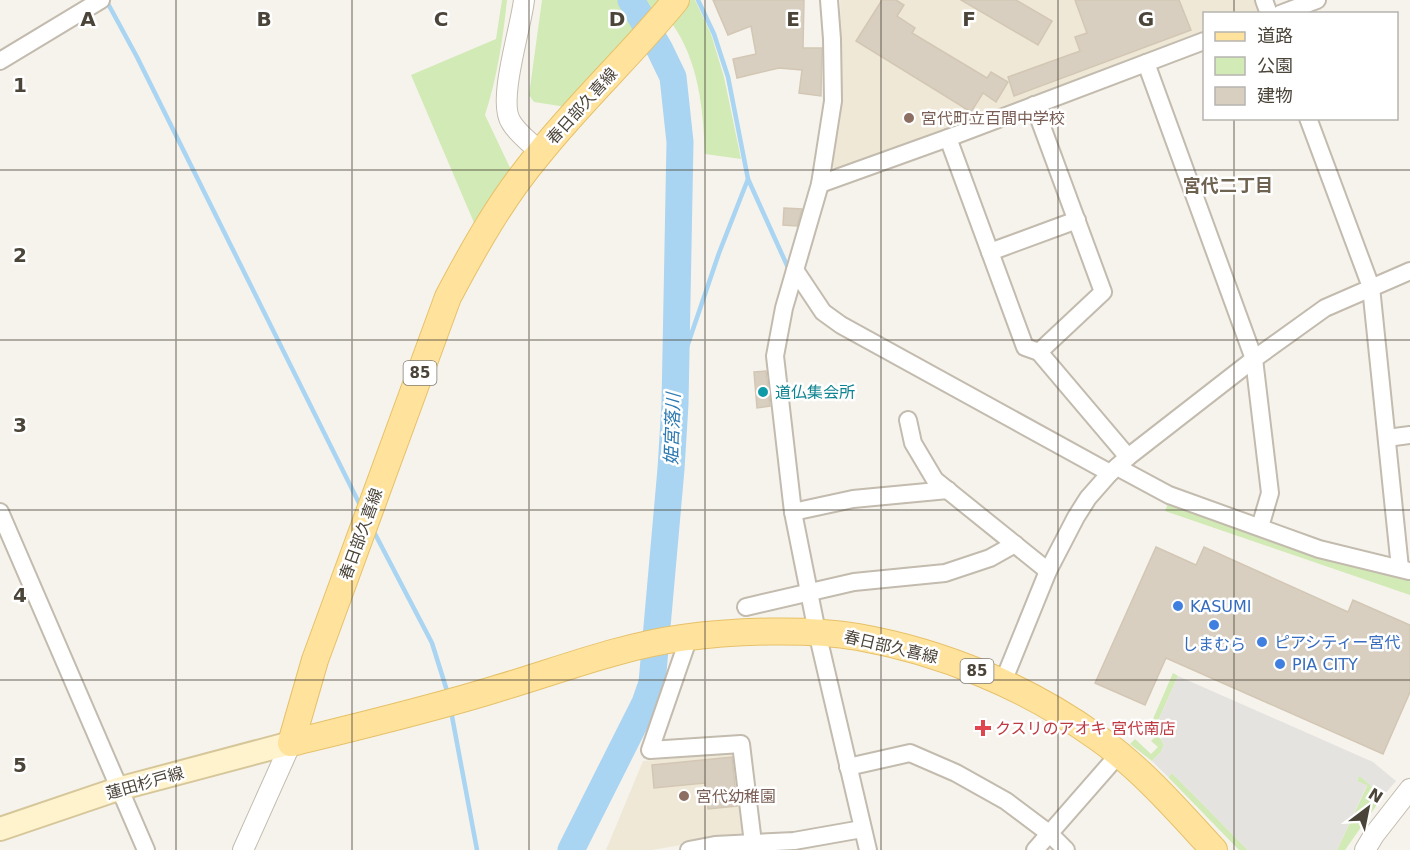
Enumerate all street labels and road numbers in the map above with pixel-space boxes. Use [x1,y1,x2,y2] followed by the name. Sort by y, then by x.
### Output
[543,64,621,148] street label: 春日部久喜線
[404,361,436,385] road number: 85
[336,486,386,582] street label: 春日部久喜線
[842,627,940,667] street label: 春日部久喜線
[960,659,994,683] road number: 85
[104,763,186,803] street label: 蓮田杉戸線

